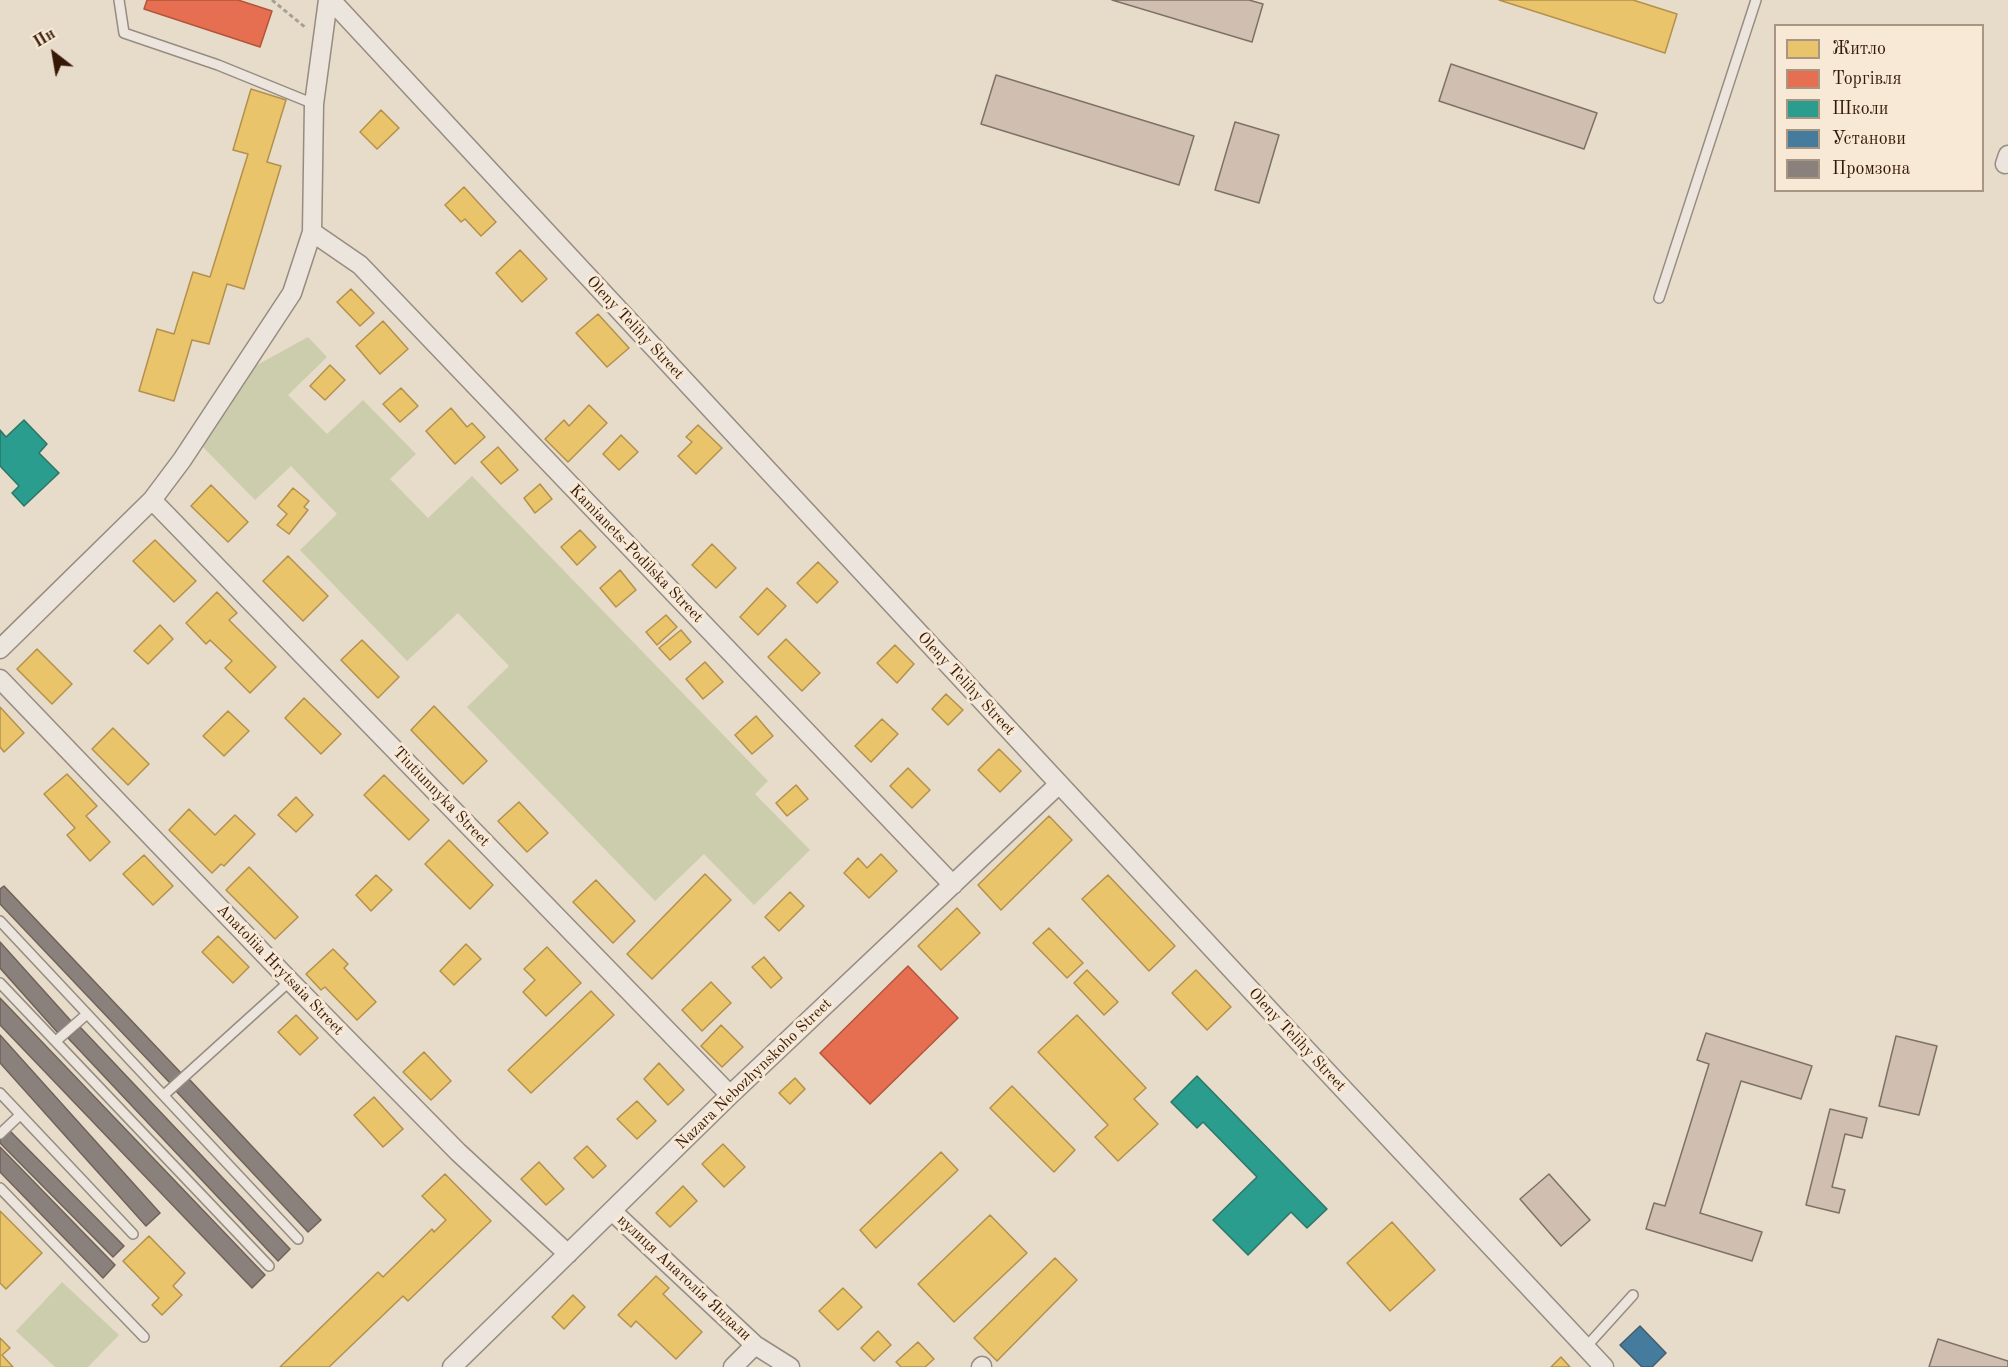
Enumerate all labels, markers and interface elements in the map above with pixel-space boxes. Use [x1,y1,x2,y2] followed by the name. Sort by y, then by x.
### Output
[24,24,84,84] north arrow
[1774,24,1984,192] legend
[31,26,58,51] text: Пн
[1832,40,1886,58] text: Житло
[1832,70,1902,88] text: Торгівля
[1832,100,1889,118] text: Школи
[1832,130,1906,148] text: Установи
[1832,160,1910,178] text: Промзона
[582,272,688,384] street label: Oleny Telihy Street
[565,481,707,627] street label: Kamianets-Podilska Street
[913,628,1019,740] street label: Oleny Telihy Street
[388,743,494,851] street label: Tiutiunnyka Street
[212,900,348,1040] street label: Anatoliia Hrytsaia Street
[1244,984,1350,1096] street label: Oleny Telihy Street
[672,994,836,1154] street label: Nazara Nebozhynskoho Street
[613,1211,755,1345] street label: вулиця Анатолія Яндали

